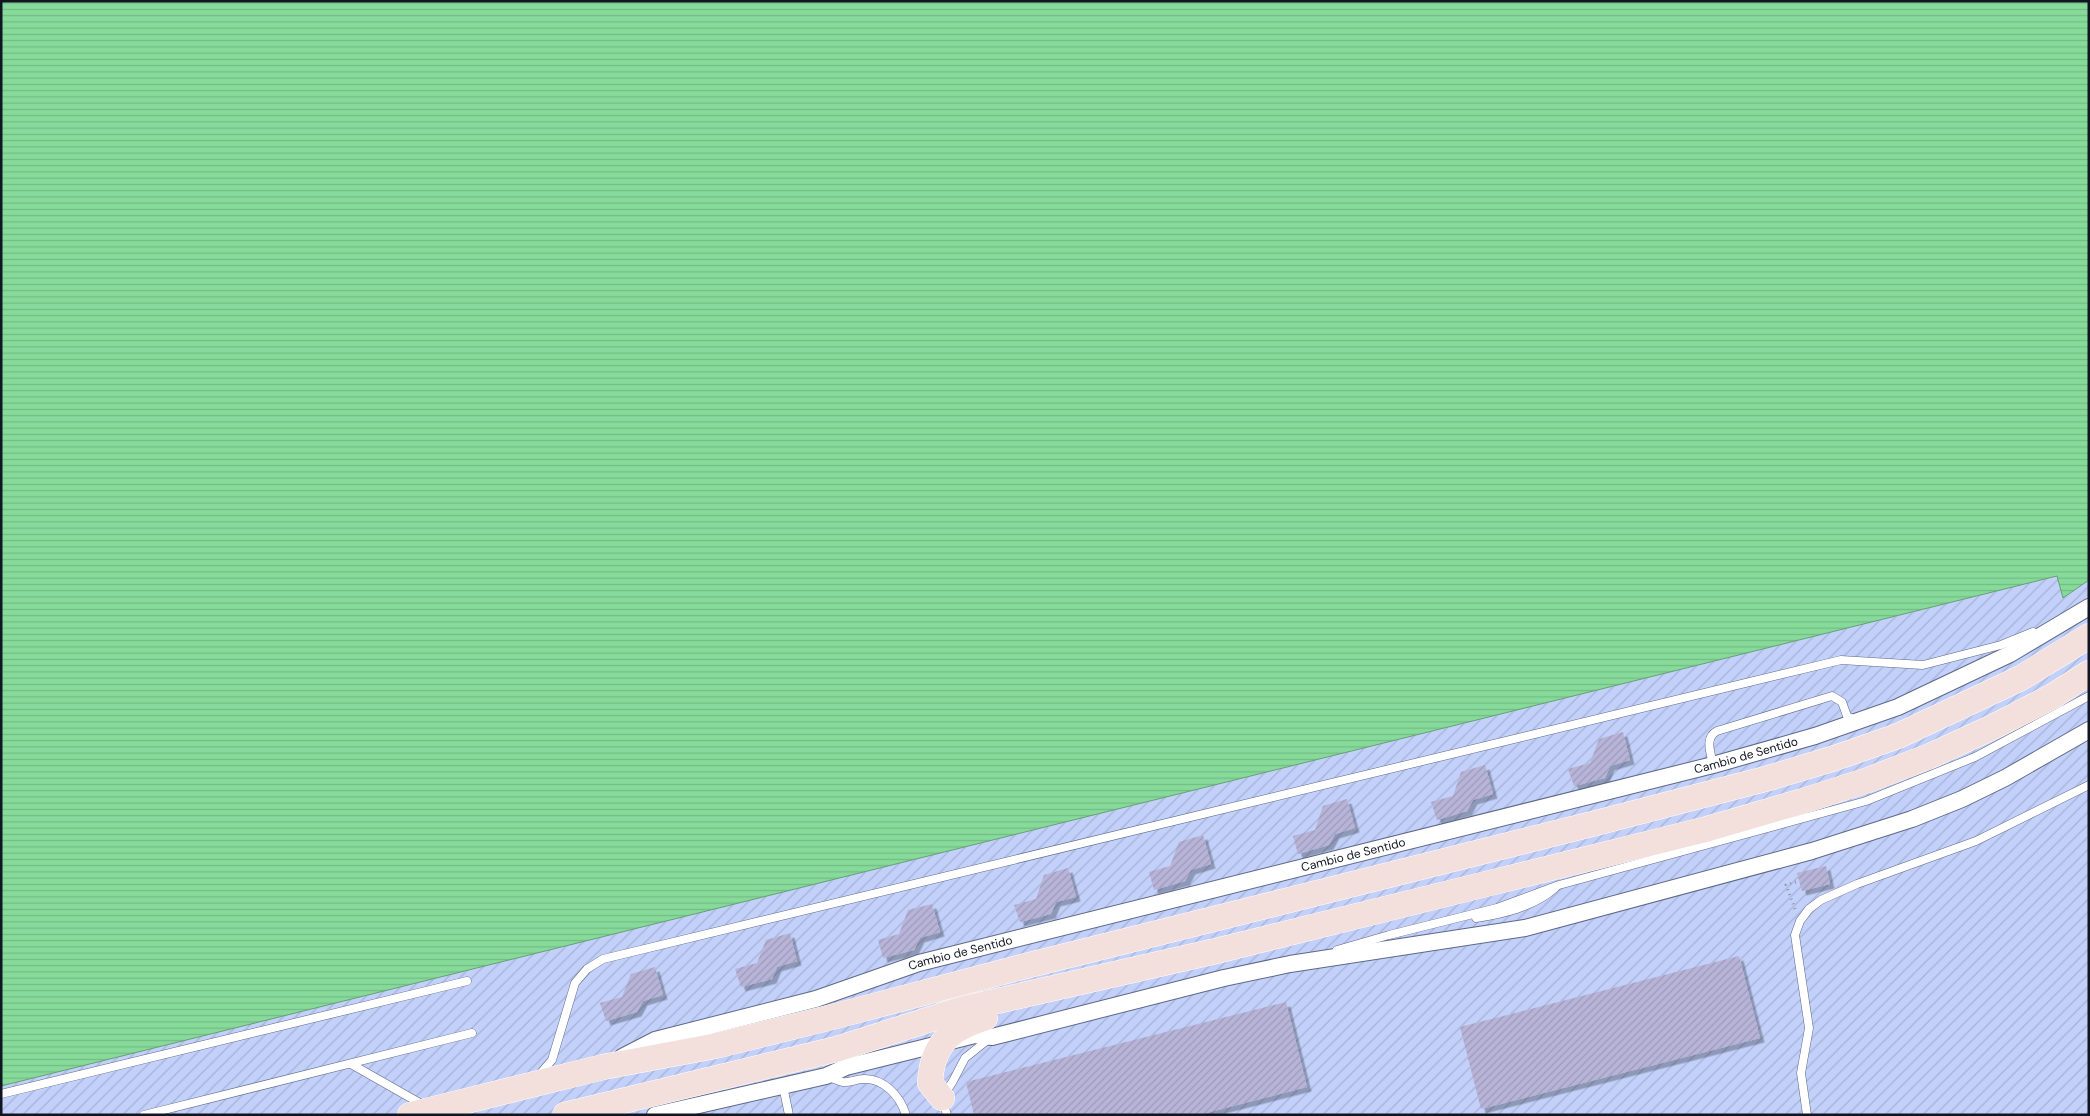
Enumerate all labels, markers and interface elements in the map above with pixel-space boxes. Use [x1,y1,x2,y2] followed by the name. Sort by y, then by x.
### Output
[1692,733,1800,777] street label: Cambio de Sentido
[1299,834,1407,875] street label: Cambio de Sentido
[906,932,1014,974] street label: Cambio de Sentido

